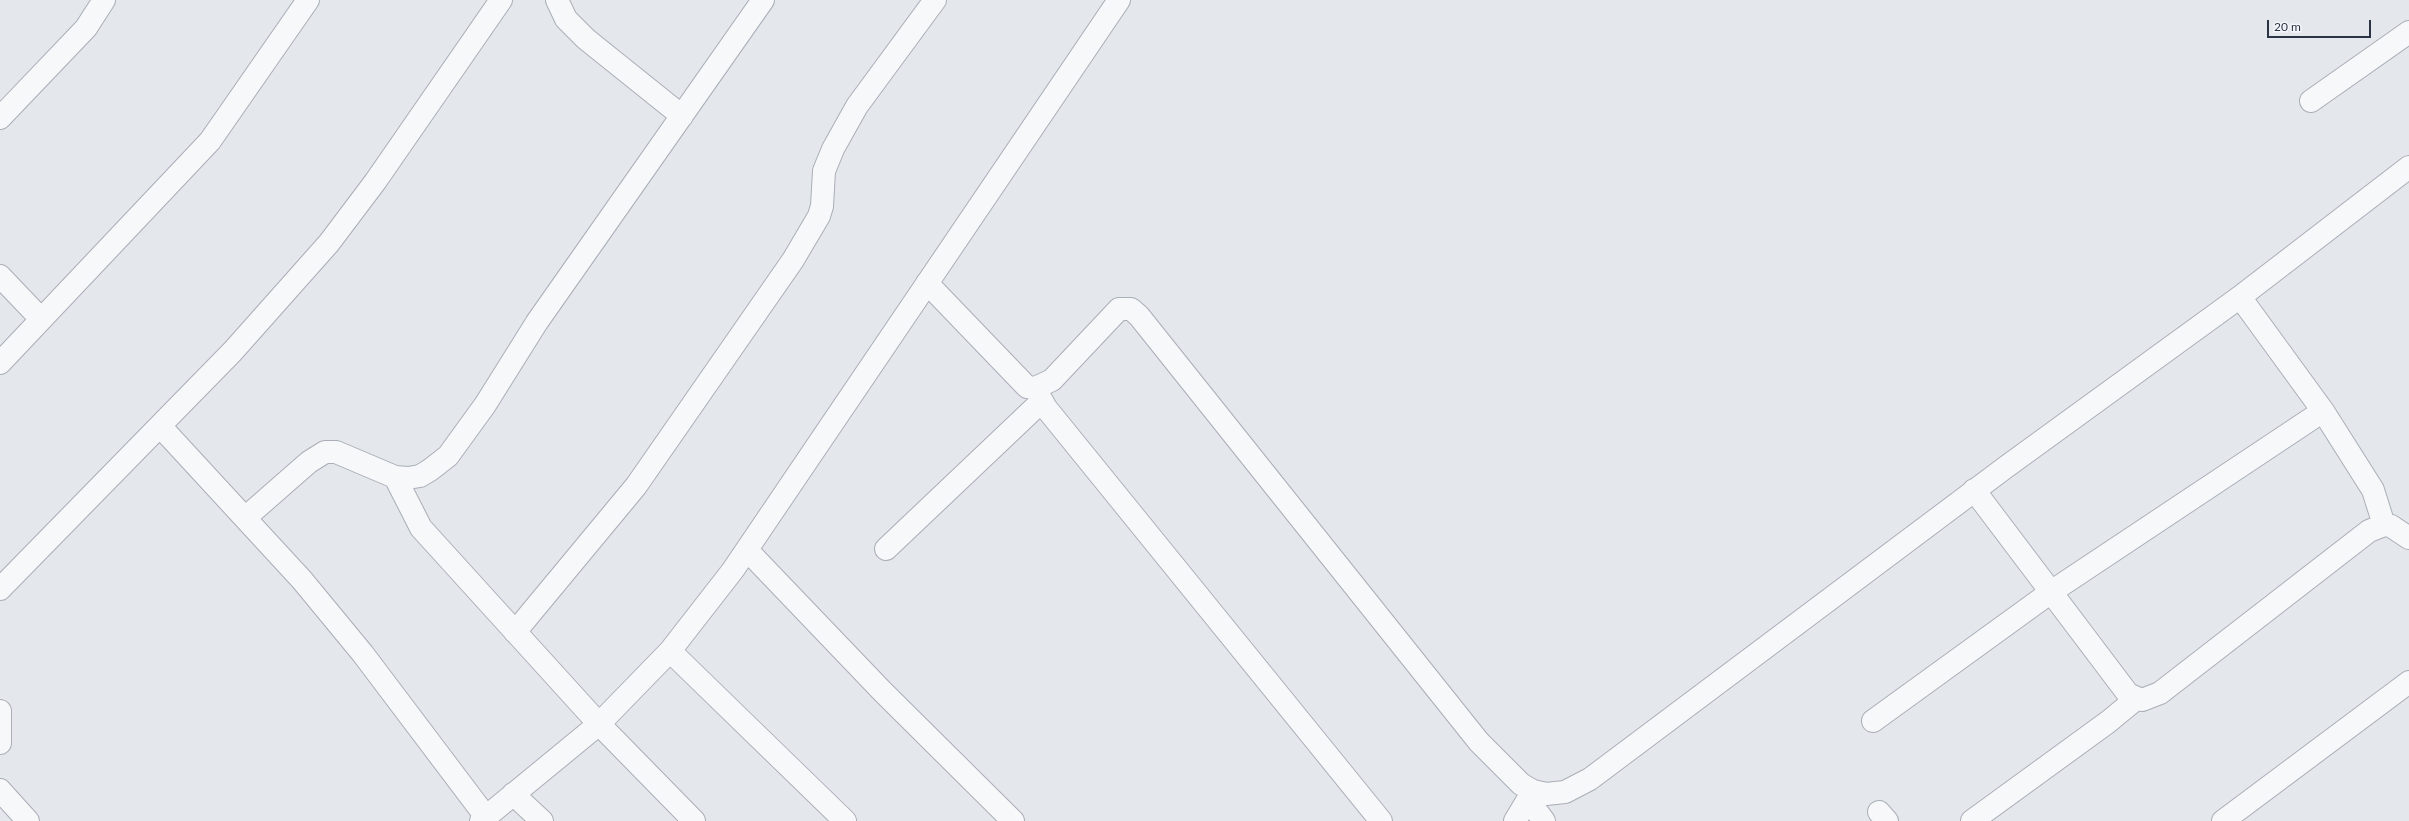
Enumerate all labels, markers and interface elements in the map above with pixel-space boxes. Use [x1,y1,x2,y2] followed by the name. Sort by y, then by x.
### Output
[2269,12,2373,38] scale bar
[2274,19,2301,34] text: 20 m

